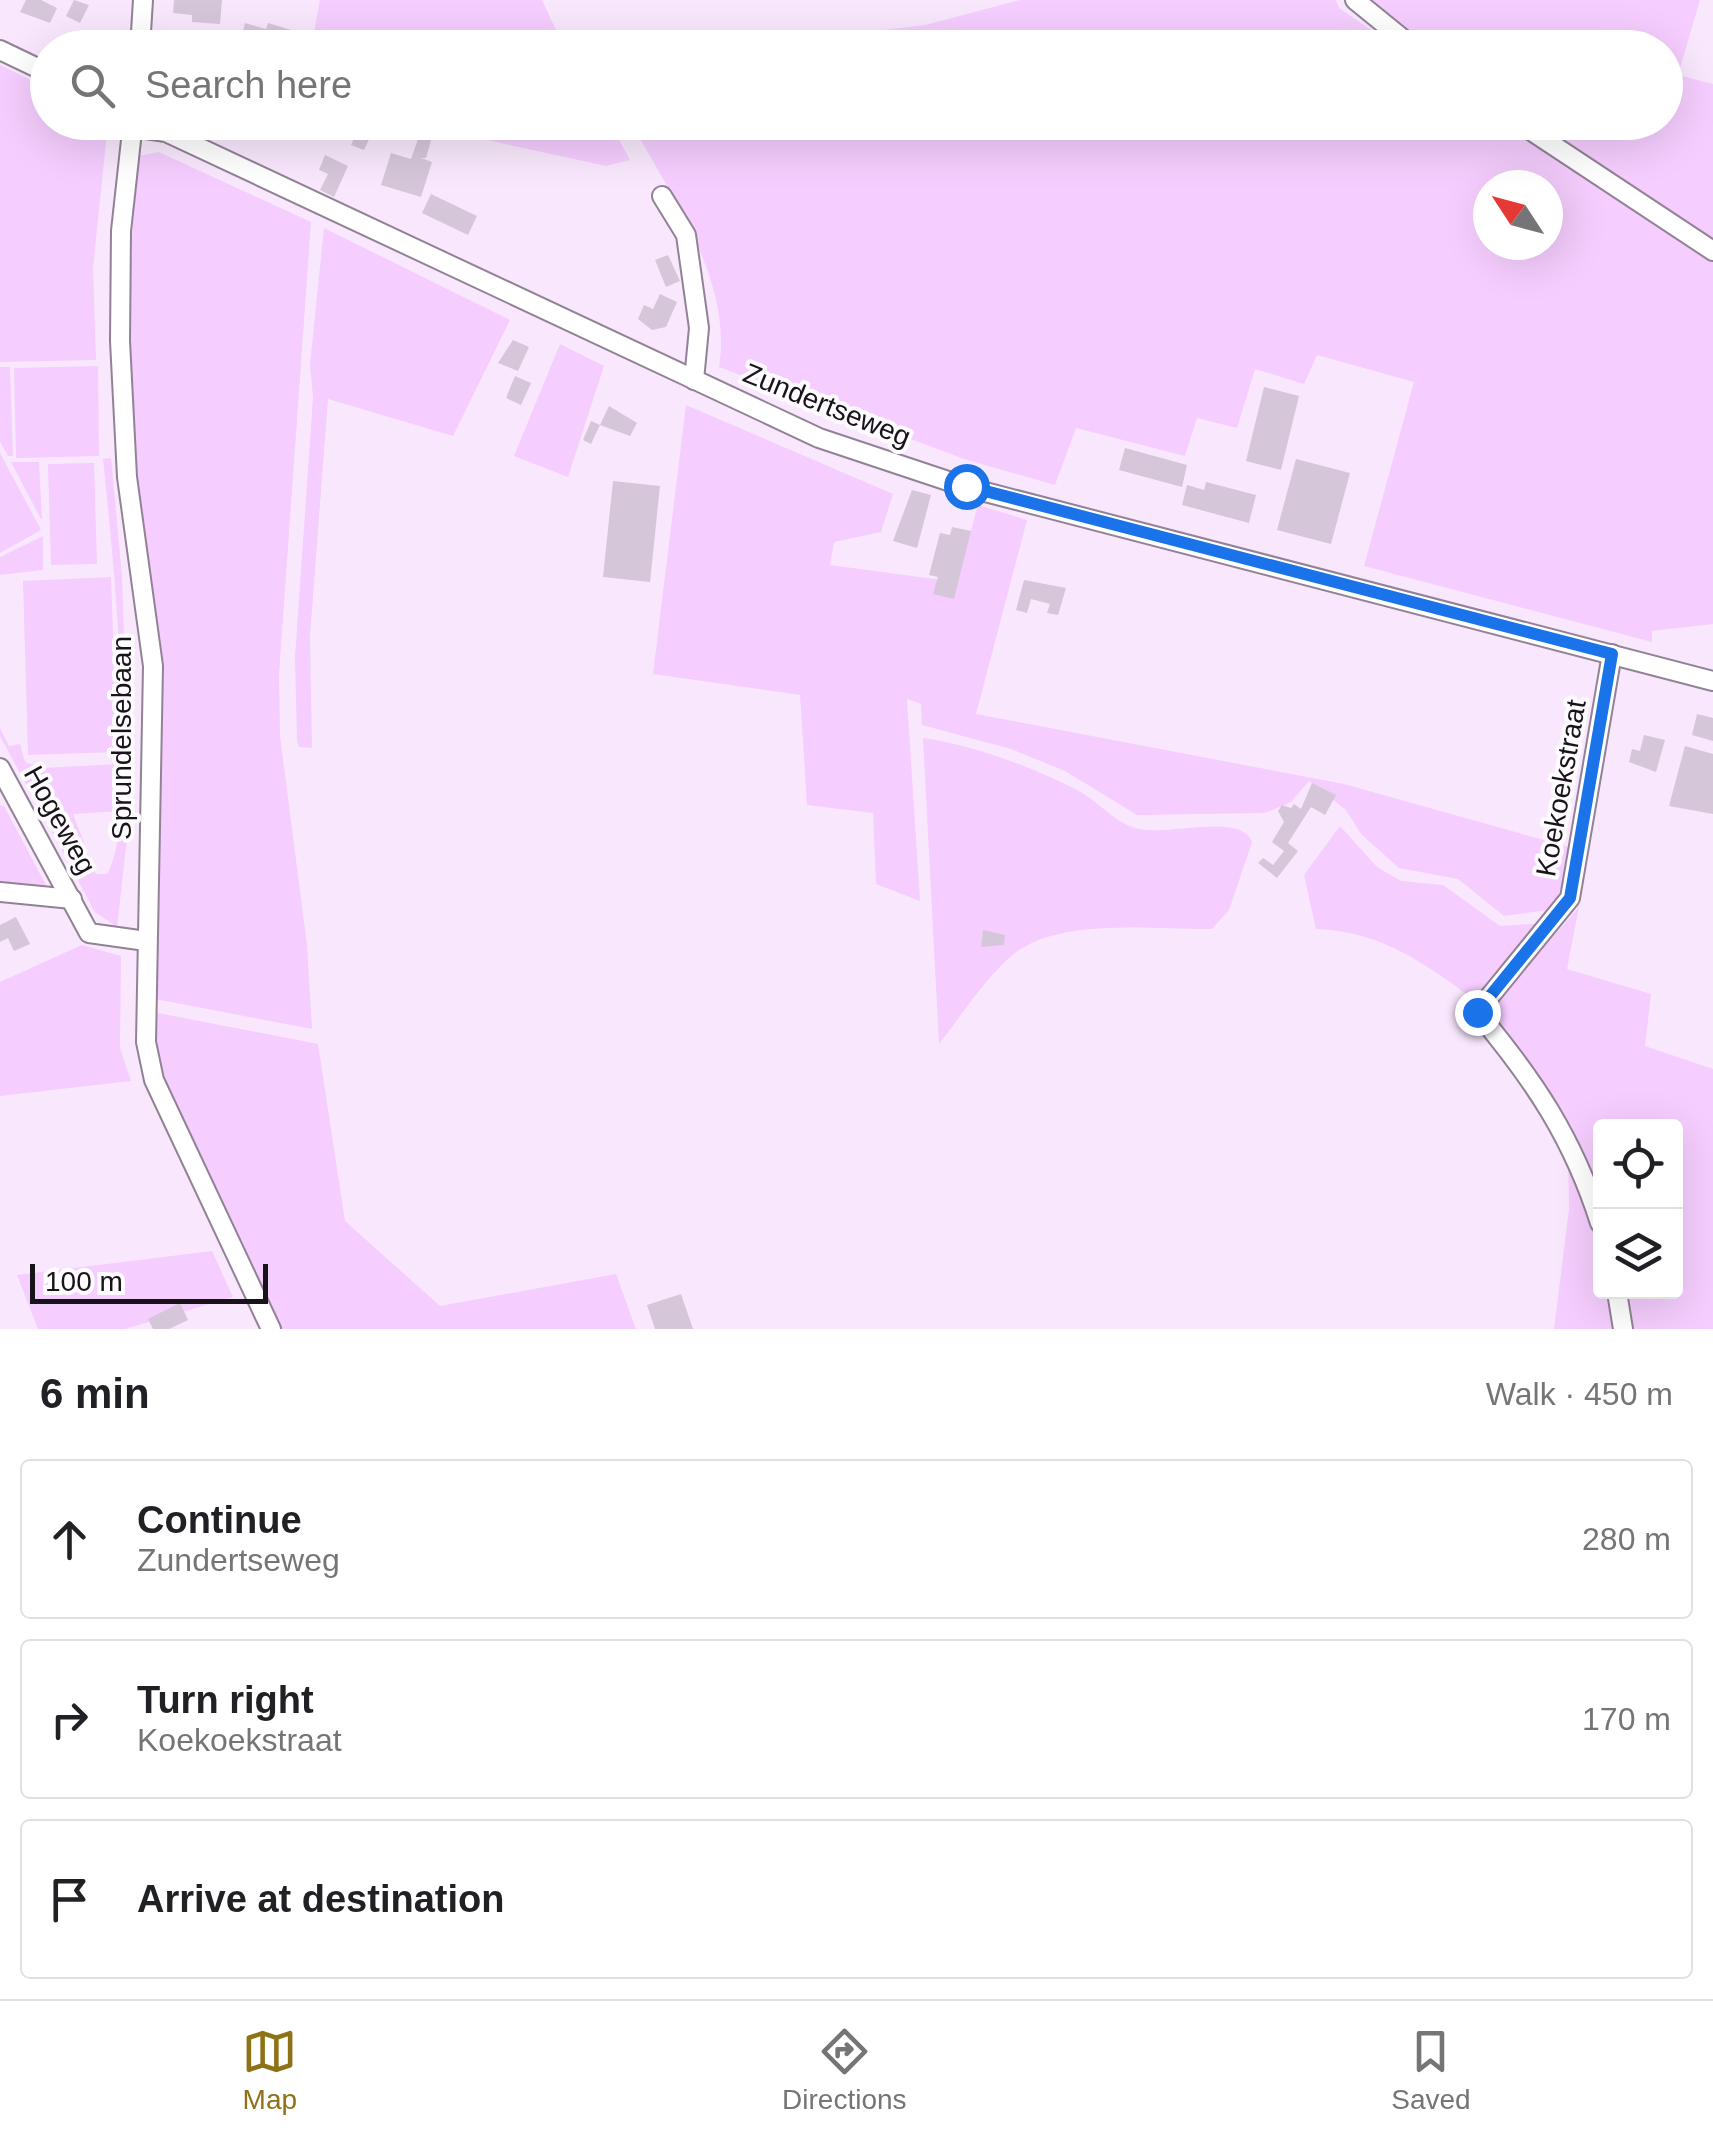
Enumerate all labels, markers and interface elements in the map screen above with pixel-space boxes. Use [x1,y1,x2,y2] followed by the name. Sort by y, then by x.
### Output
[30,30,1683,140] search box
[65,58,120,113] icon: search
[145,64,352,106] text: Search here
[1473,170,1563,260] north arrow
[739,357,915,453] street label: Zundertseweg
[944,464,990,510] route start
[106,636,137,840] street label: Sprundelsebaan
[1530,697,1592,879] street label: Koekoekstraat
[18,761,102,879] street label: Hogeweg
[1455,990,1501,1036] route end
[1593,1119,1683,1299] map controls
[1593,1119,1683,1209] button: locate
[1593,1209,1683,1299] button: layers
[30,1259,268,1304] scale bar
[45,1266,123,1297] text: 100 m
[40,1370,150,1417] text: 6 min
[1486,1376,1673,1412] text: Walk · 450 m
[137,1499,302,1541] text: Continue
[42,1512,97,1567] icon: ahead
[1582,1521,1671,1557] text: 280 m
[137,1542,340,1578] text: Zundertseweg
[137,1679,314,1721] text: Turn right
[42,1692,97,1747] icon: right
[1582,1701,1671,1737] text: 170 m
[137,1722,342,1758] text: Koekoekstraat
[42,1872,97,1927] icon: arrive
[137,1878,504,1920] text: Arrive at destination
[242,2024,297,2116] tab: Map
[782,2024,907,2116] tab: Directions
[1391,2024,1471,2116] tab: Saved

